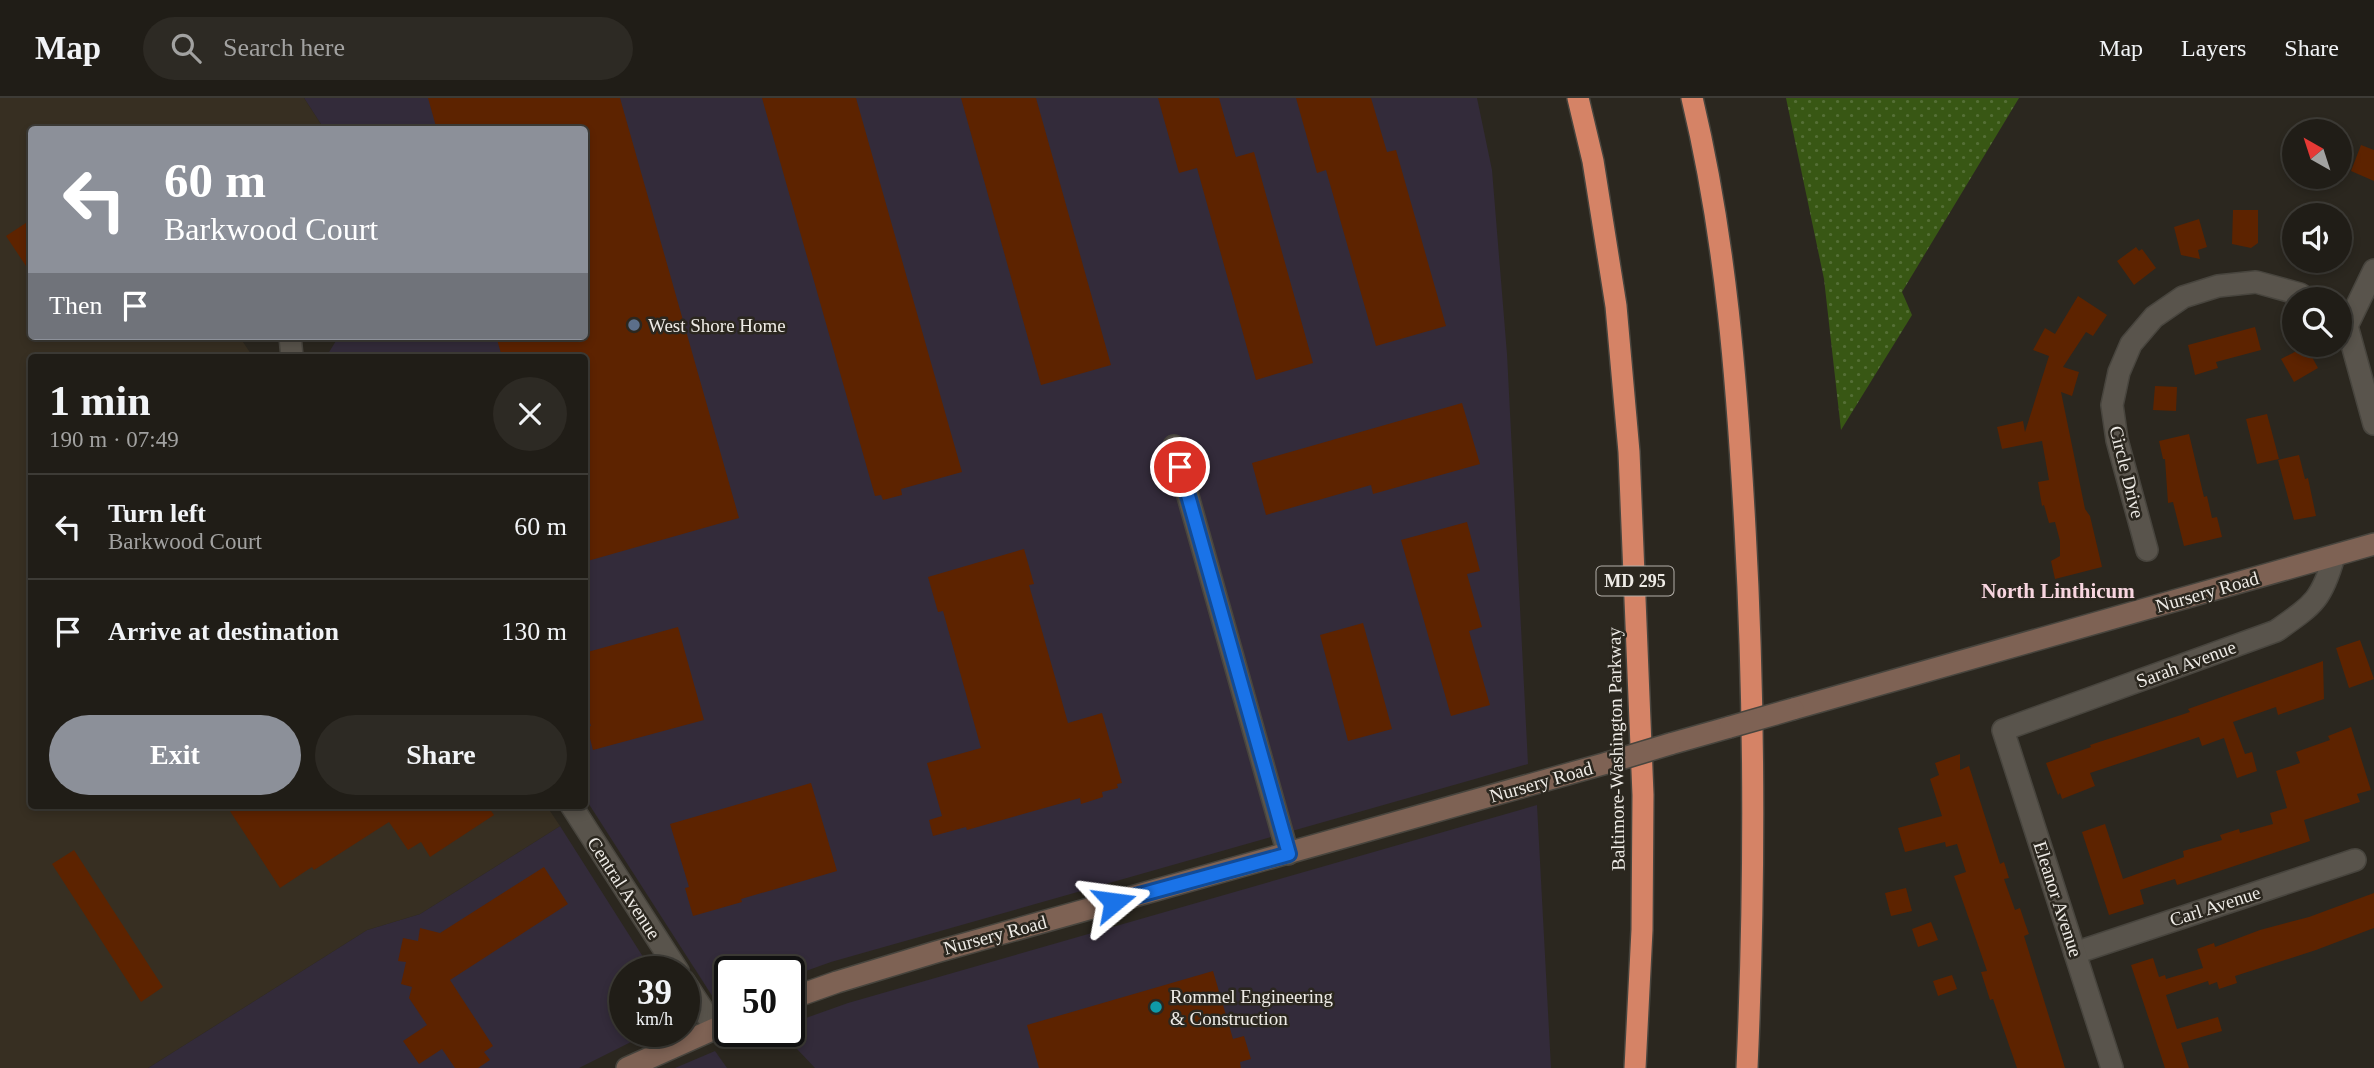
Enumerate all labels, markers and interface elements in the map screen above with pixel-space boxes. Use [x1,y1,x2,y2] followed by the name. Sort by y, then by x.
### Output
[143,17,633,80] search box
[167,29,205,67] icon: search
[35,30,101,66] text: Map
[223,33,345,62] text: Search here
[2099,35,2143,61] text: Map
[2181,35,2246,61] text: Layers
[2284,35,2339,61] text: Share
[2282,119,2352,189] north arrow
[2282,119,2352,357] map controls
[164,153,266,208] text: 60 m
[49,154,140,245] icon: left
[2282,203,2352,273] button: sound
[164,211,378,247] text: Barkwood Court
[116,287,154,325] icon: arrive
[2282,287,2352,357] button: search
[49,291,102,320] text: Then
[648,315,786,336] place label: West Shore Home
[626,317,642,333] marker: West Shore Home
[493,377,567,451] button: close
[49,378,151,424] text: 1 min
[2105,424,2149,520] street label: Circle Drive
[49,427,179,452] text: 190 m · 07:49
[1150,437,1210,497] pin
[1161,448,1199,486] icon: arrive
[108,499,206,528] text: Turn left
[49,508,87,546] icon: left
[514,512,567,541] text: 60 m
[108,529,262,554] text: Barkwood Court
[1596,566,1674,596] road number: MD 295
[2153,567,2261,617] street label: Nursery Road
[1981,579,2135,603] district label: North Linthicum
[49,613,87,651] icon: arrive
[108,617,339,646] text: Arrive at destination
[501,617,567,646] text: 130 m
[1603,626,1629,871] street label: Baltimore-Washington Parkway
[2133,636,2239,692] street label: Sarah Avenue
[49,715,301,795] button: Exit
[315,715,567,795] button: Share
[1487,757,1595,807] street label: Nursery Road
[583,833,665,943] street label: Central Avenue
[2029,838,2087,960] street label: Eleanor Avenue
[1077,865,1151,939] position arrow
[2167,881,2263,931] street label: Carl Avenue
[941,911,1049,959] street label: Nursery Road
[714,956,805,1047] speed limit sign: 50
[637,973,672,1012] text: 39
[1170,986,1334,1029] place label: Rommel Engineering & Construction
[1148,999,1164,1015] marker: Rommel Engineering & Construction
[636,1009,673,1029] text: km/h

